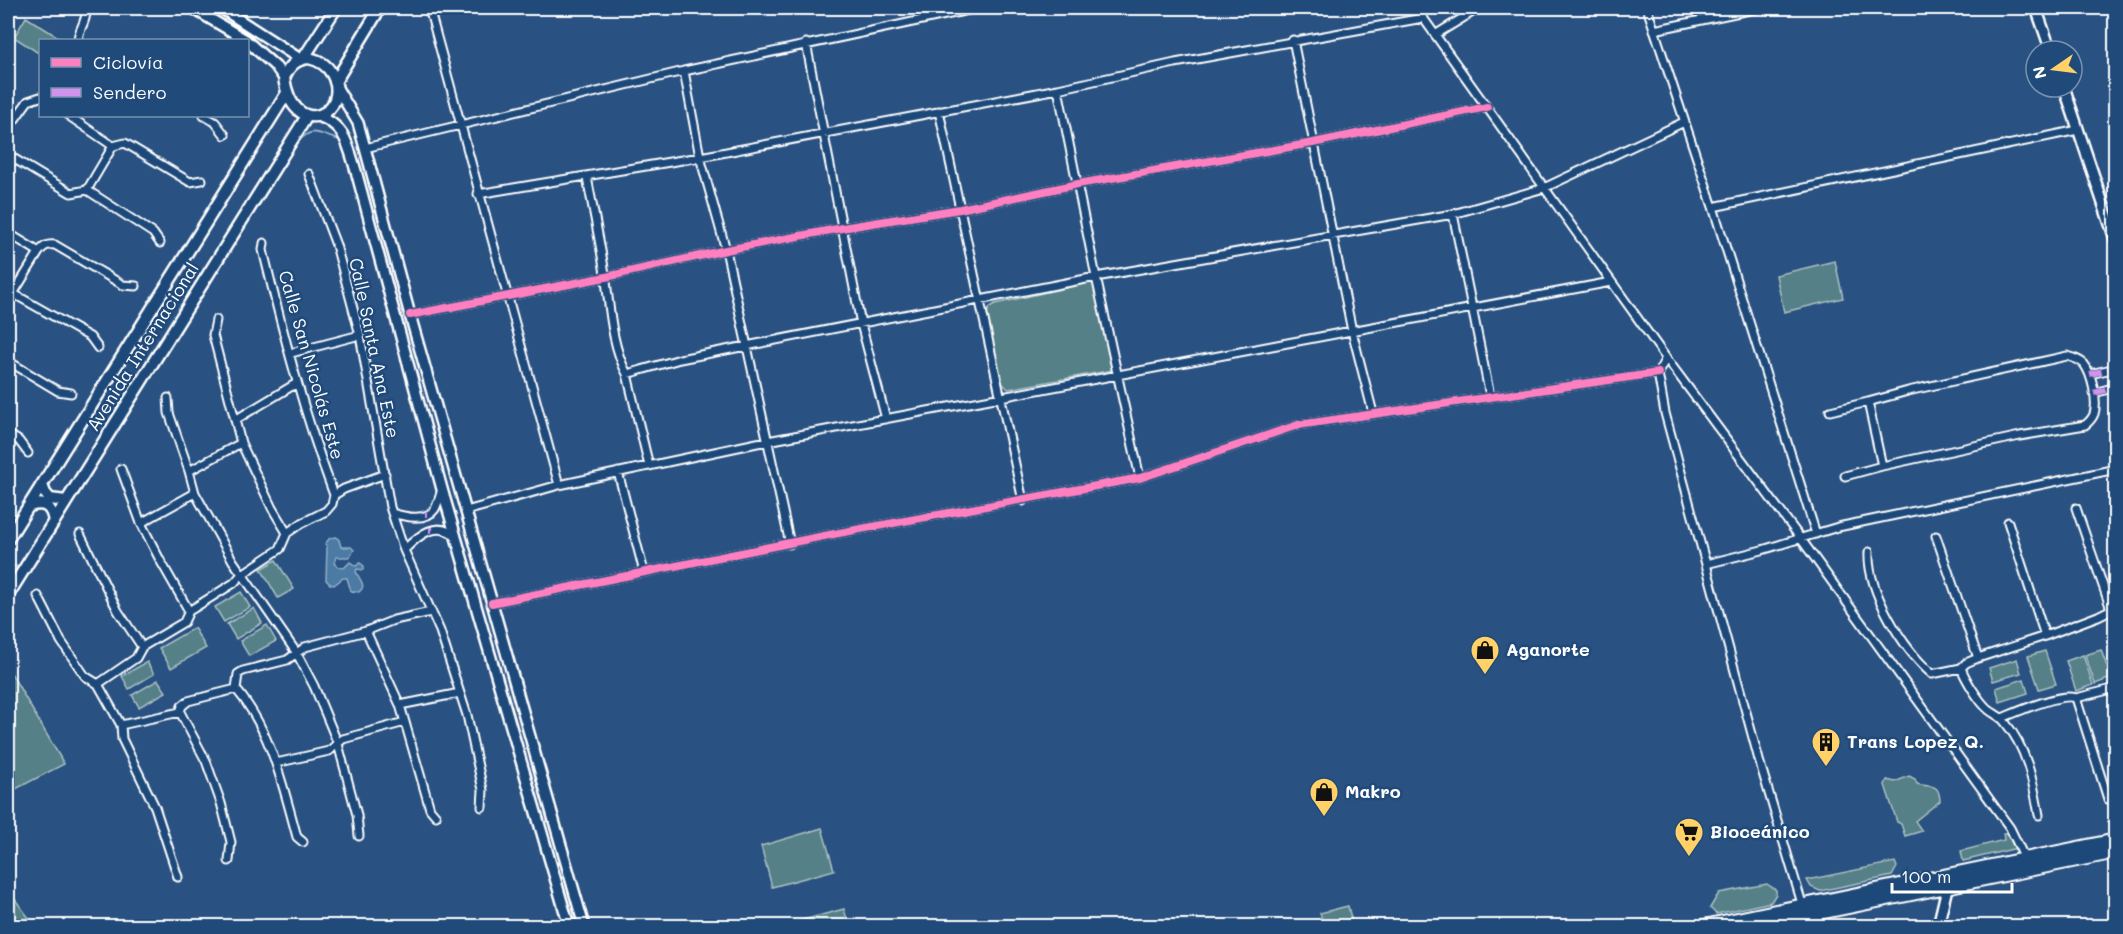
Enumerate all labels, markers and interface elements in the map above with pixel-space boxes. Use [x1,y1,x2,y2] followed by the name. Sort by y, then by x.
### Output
[39,39,249,117] legend
[2024,39,2084,99] north arrow
[93,50,164,74] text: Ciclovía
[2027,64,2051,81] text: N
[93,80,167,104] text: Sendero
[344,255,406,440] street label: Calle Santa Ana Este
[80,258,204,435] street label: Avenida Internacional
[273,267,350,462] street label: Calle San Nicolás Este
[1469,634,1501,676] shop icon: Aganorte
[1506,637,1590,661] place label: Aganorte
[1810,726,1842,768] building icon: Trans Lopez Q.
[1847,729,1984,753] place label: Trans Lopez Q.
[1308,776,1340,818] shop icon: Makro
[1345,779,1401,803] place label: Makro
[1673,816,1705,858] supermarket icon: Bioceánico
[1710,819,1810,843] place label: Bioceánico
[1892,856,2012,894] scale bar
[1901,864,1951,888] text: 100 m

